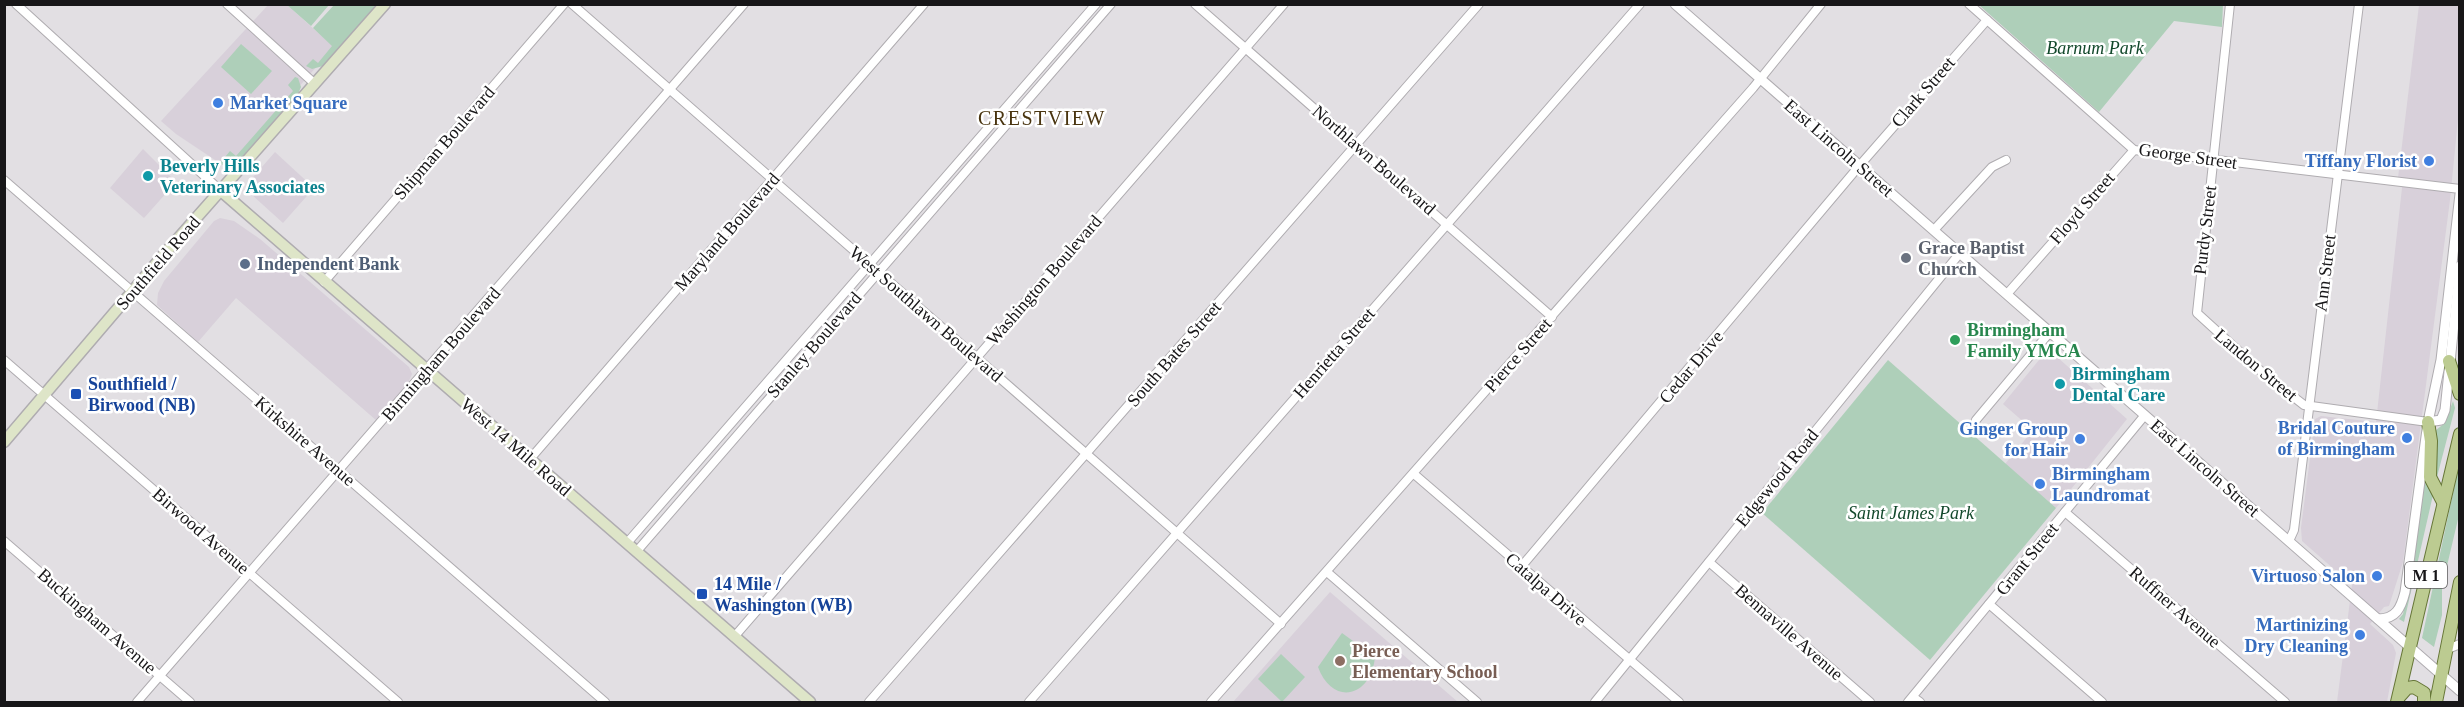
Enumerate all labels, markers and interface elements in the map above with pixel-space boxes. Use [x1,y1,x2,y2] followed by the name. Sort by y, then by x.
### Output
[2046,38,2145,58] park label: Barnum Park
[1887,53,1959,131] street label: Clark Street
[389,82,499,204] street label: Shipman Boulevard
[230,93,347,113] place label: Market Square
[1780,95,1898,201] street label: East Lincoln Street
[211,96,225,110] marker: Market Square
[1308,101,1440,219] street label: Northlawn Boulevard
[978,107,1106,129] district label: CRESTVIEW
[2138,139,2238,173] street label: George Street
[2305,151,2417,171] place label: Tiffany Florist
[2422,154,2436,168] marker: Tiffany Florist
[160,156,325,197] place label: Beverly Hills Veterinary Associates
[2045,168,2119,248] street label: Floyd Street
[141,169,155,183] marker: Beverly Hills Veterinary Associates
[670,169,784,295] street label: Maryland Boulevard
[2190,184,2220,276] street label: Purdy Street
[982,211,1106,349] street label: Washington Boulevard
[112,212,204,314] street label: Southfield Road
[2310,233,2340,313] street label: Ann Street
[1918,238,2024,279] place label: Grace Baptist Church
[845,242,1007,386] street label: West Southlawn Boulevard
[1899,251,1913,265] marker: Grace Baptist Church
[257,254,400,274] place label: Independent Bank
[238,257,252,271] marker: Independent Bank
[378,283,504,425] street label: Birmingham Boulevard
[763,288,865,402] street label: Stanley Boulevard
[1123,297,1225,411] street label: South Bates Street
[1289,304,1379,402] street label: Henrietta Street
[1480,314,1556,396] street label: Pierce Street
[1967,320,2081,361] place label: Birmingham Family YMCA
[2211,325,2301,405] street label: Landon Street
[1655,327,1727,407] street label: Cedar Drive
[1948,333,1962,347] marker: Birmingham Family YMCA
[2072,364,2170,405] place label: Birmingham Dental Care
[88,374,196,416] place label: Southfield / Birwood (NB)
[2053,377,2067,391] marker: Birmingham Dental Care
[69,387,83,401] marker: Southfield / Birwood (NB)
[251,392,359,490] street label: Kirkshire Avenue
[457,394,575,500] street label: West 14 Mile Road
[2146,415,2264,521] street label: East Lincoln Street
[2277,418,2395,459] place label: Bridal Couture of Birmingham
[1959,419,2068,460] place label: Ginger Group for Hair
[1732,425,1822,531] street label: Edgewood Road
[2400,431,2414,445] marker: Bridal Couture of Birmingham
[2073,432,2087,446] marker: Ginger Group for Hair
[2052,464,2150,505] place label: Birmingham Laundromat
[2033,477,2047,491] marker: Birmingham Laundromat
[149,484,253,578] street label: Birwood Avenue
[1848,503,1975,523] park label: Saint James Park
[1992,519,2062,599] street label: Grant Street
[1502,548,1590,630] street label: Catalpa Drive
[2125,562,2225,652] street label: Ruffner Avenue
[2405,562,2447,588] road number: M 1
[34,564,160,678] street label: Buckingham Avenue
[2251,566,2365,586] place label: Virtuoso Salon
[2370,569,2384,583] marker: Virtuoso Salon
[714,574,853,616] place label: 14 Mile / Washington (WB)
[1731,580,1847,684] street label: Bennaville Avenue
[695,587,709,601] marker: 14 Mile / Washington (WB)
[2245,615,2348,656] place label: Martinizing Dry Cleaning
[2353,628,2367,642] marker: Martinizing Dry Cleaning
[1352,641,1498,682] place label: Pierce Elementary School
[1333,654,1347,668] marker: Pierce Elementary School

